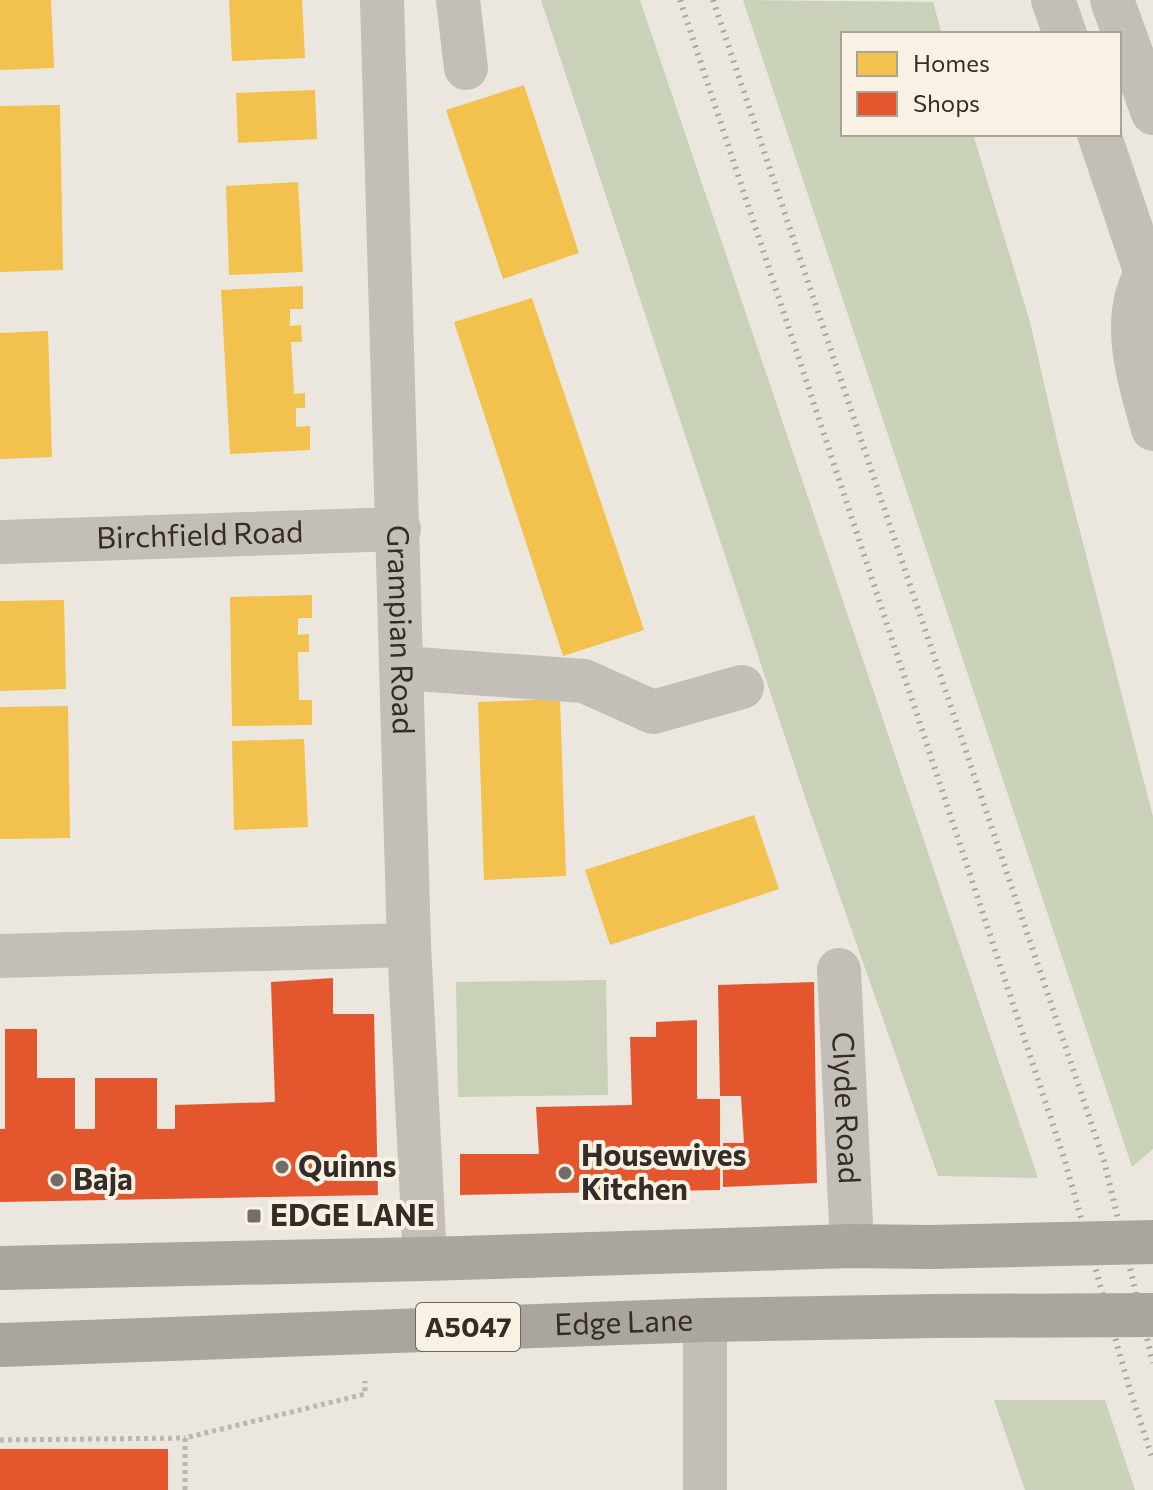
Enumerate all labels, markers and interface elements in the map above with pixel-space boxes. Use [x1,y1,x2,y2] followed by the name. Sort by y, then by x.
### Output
[841,32,1121,136] legend
[913,48,990,77] text: Homes
[913,88,980,117] text: Shops
[96,511,304,555] street label: Birchfield Road
[381,524,424,735] street label: Grampian Road
[826,1031,870,1185] street label: Clyde Road
[581,1135,747,1206] place label: Housewives Kitchen
[298,1146,397,1183] place label: Quinns
[273,1158,291,1176] marker: Quinns
[73,1159,133,1196] place label: Baja
[556,1164,574,1182] marker: Housewives Kitchen
[48,1171,66,1189] marker: Baja
[270,1195,435,1232] place label: EDGE LANE
[245,1207,263,1225] marker: EDGE LANE
[554,1299,693,1341] street label: Edge Lane
[416,1303,520,1351] road number: A5047

